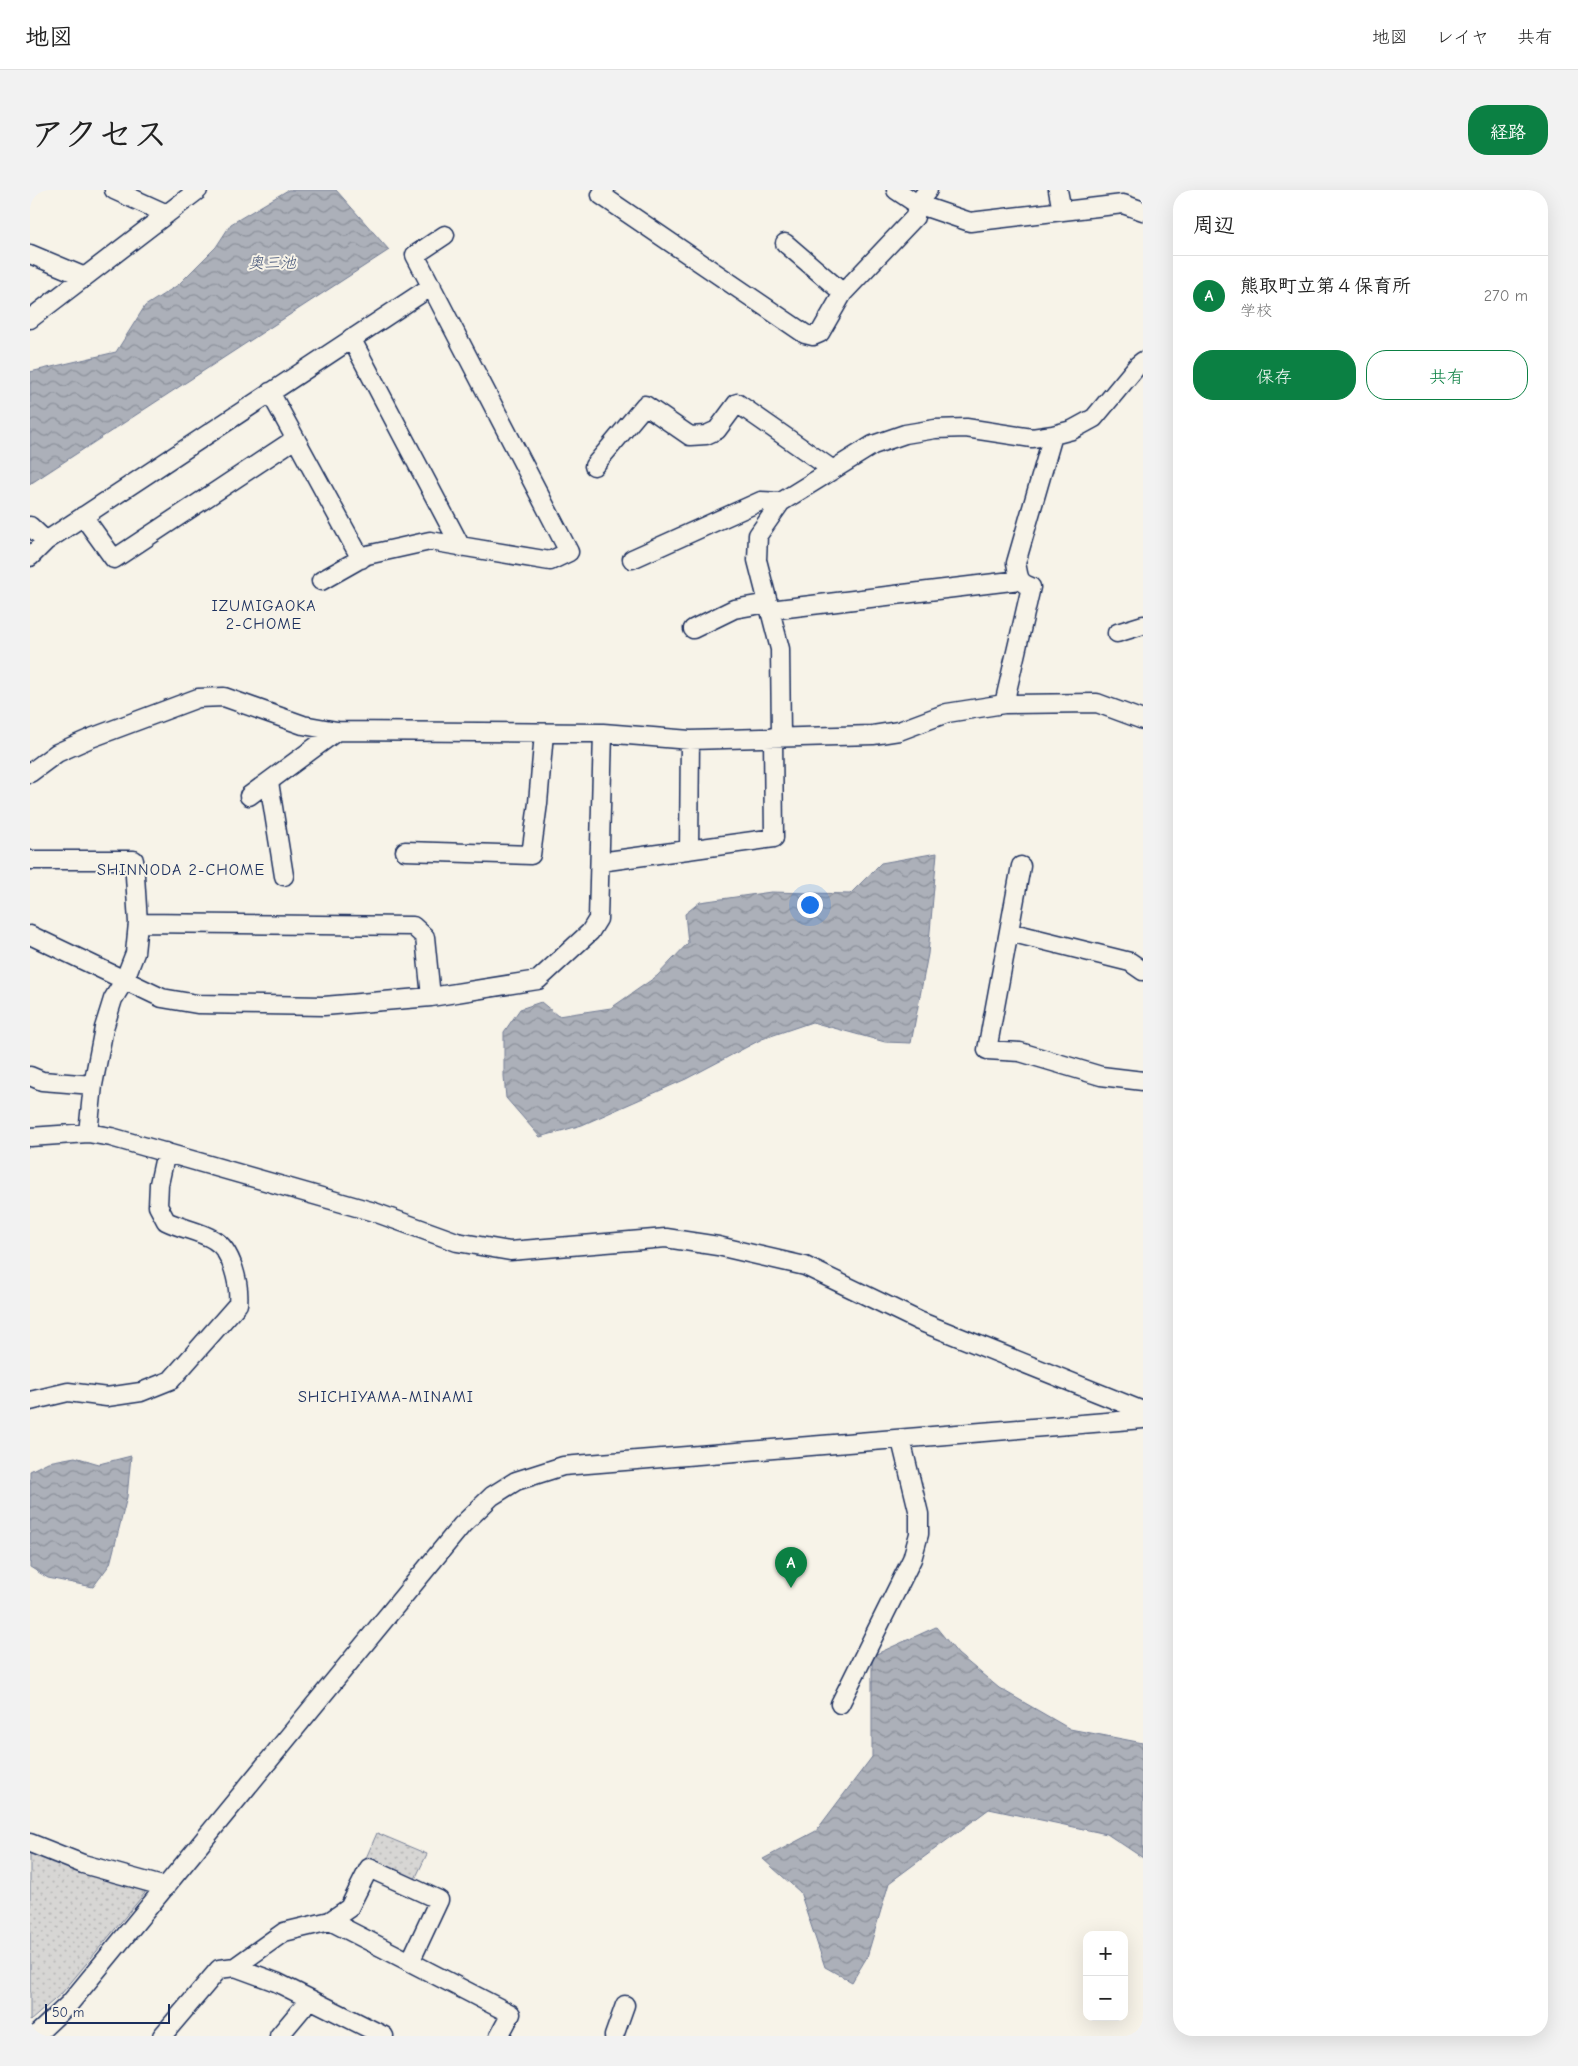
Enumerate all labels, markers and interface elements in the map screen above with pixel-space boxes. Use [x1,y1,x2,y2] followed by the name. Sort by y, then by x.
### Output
[25,23,73,51] text: 地図
[1372,27,1408,48] text: 地図
[1436,27,1489,48] text: レイヤ
[1517,27,1553,48] text: 共有
[1468,105,1548,155] button: 経路
[30,114,168,155] text: アクセス
[1193,213,1235,237] text: 周辺
[248,254,297,272] water label: 奥三池
[1240,275,1411,297] text: 熊取町立第４保育所
[1205,287,1213,305] text: A
[1484,287,1528,305] text: 270 m
[1240,302,1272,320] text: 学校
[1193,350,1356,400] button: 保存
[1366,350,1528,400] button: 共有
[211,597,317,633] district label: IZUMIGAOKA 2-CHOME
[97,861,265,879] district label: SHINNODA 2-CHOME
[797,892,823,918] your location
[298,1388,474,1406] district label: SHICHIYAMA-MINAMI
[775,1547,807,1588] pin: A
[1083,1931,1128,2021] map controls
[1083,1931,1128,1976] button: +
[1083,1976,1128,2021] button: −
[45,2001,170,2024] scale bar
[52,2004,84,2021] text: 50 m

